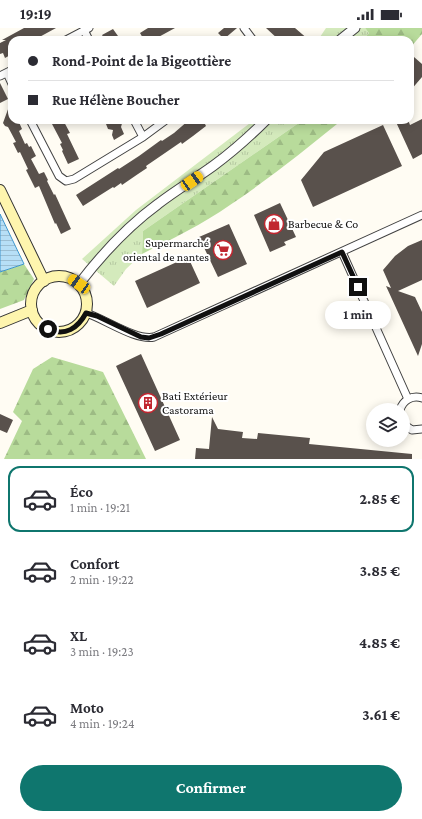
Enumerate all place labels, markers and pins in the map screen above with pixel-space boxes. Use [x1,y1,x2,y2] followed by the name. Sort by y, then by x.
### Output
[263,213,285,235] shop icon: Barbecue & Co
[288,217,358,231] place label: Barbecue & Co
[123,236,209,264] place label: Supermarché oriental de nantes
[212,239,234,261] supermarket icon: Supermarché oriental de nantes
[162,389,229,417] place label: Bati Extérieur Castorama
[137,392,159,414] building icon: Bati Extérieur Castorama

